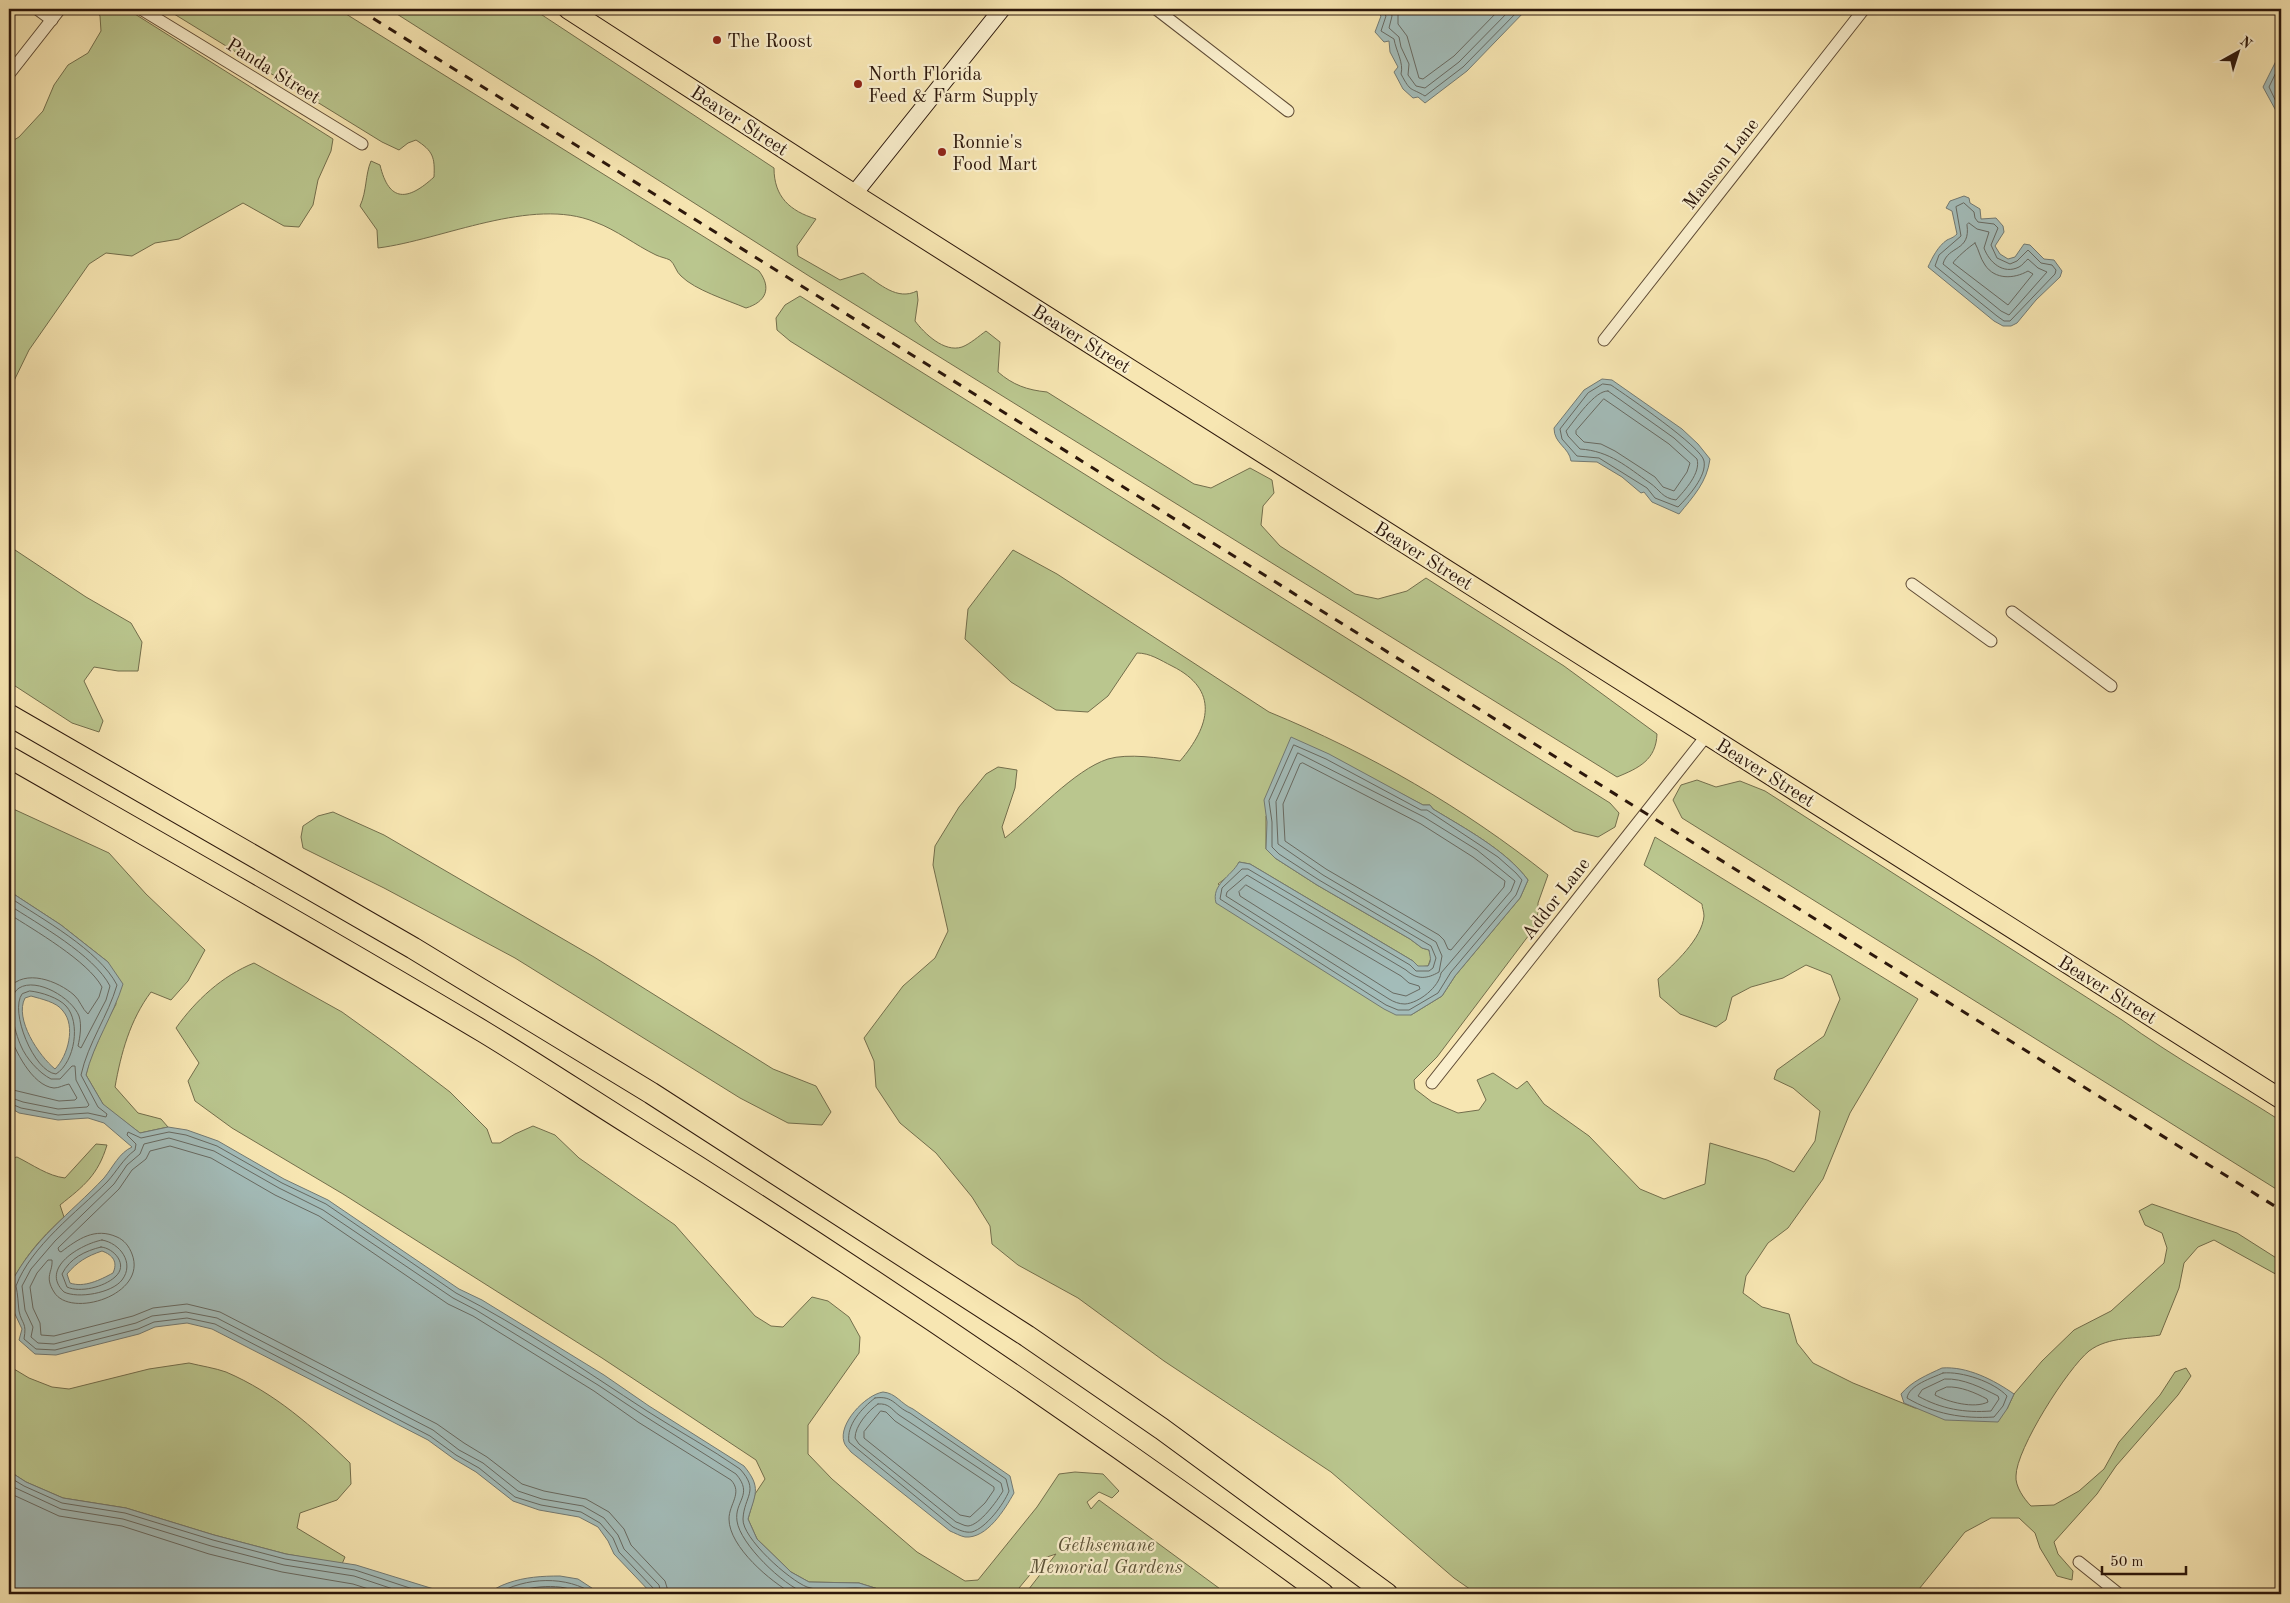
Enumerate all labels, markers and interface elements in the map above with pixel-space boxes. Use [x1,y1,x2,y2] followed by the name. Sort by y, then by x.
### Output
[2212,28,2262,78] north arrow
[727,33,812,52] place label: The Roost
[711,34,723,46] marker: The Roost
[2237,34,2254,52] text: N
[222,36,323,108] street label: Panda Street
[868,66,1038,107] place label: North Florida Feed & Farm Supply
[852,78,864,90] marker: North Florida Feed & Farm Supply
[686,84,791,161] street label: Beaver Street
[1681,115,1763,214] street label: Manson Lane
[952,134,1037,175] place label: Ronnie's Food Mart
[936,146,948,158] marker: Ronnie's Food Mart
[1028,302,1133,378] street label: Beaver Street
[1370,519,1475,595] street label: Beaver Street
[1712,736,1817,812] street label: Beaver Street
[1519,855,1595,944] street label: Addor Lane
[2054,953,2159,1029] street label: Beaver Street
[1028,1537,1183,1578] park label: Gethsemane Memorial Gardens
[2102,1543,2186,1575] scale bar
[2110,1555,2144,1570] text: 50 m

